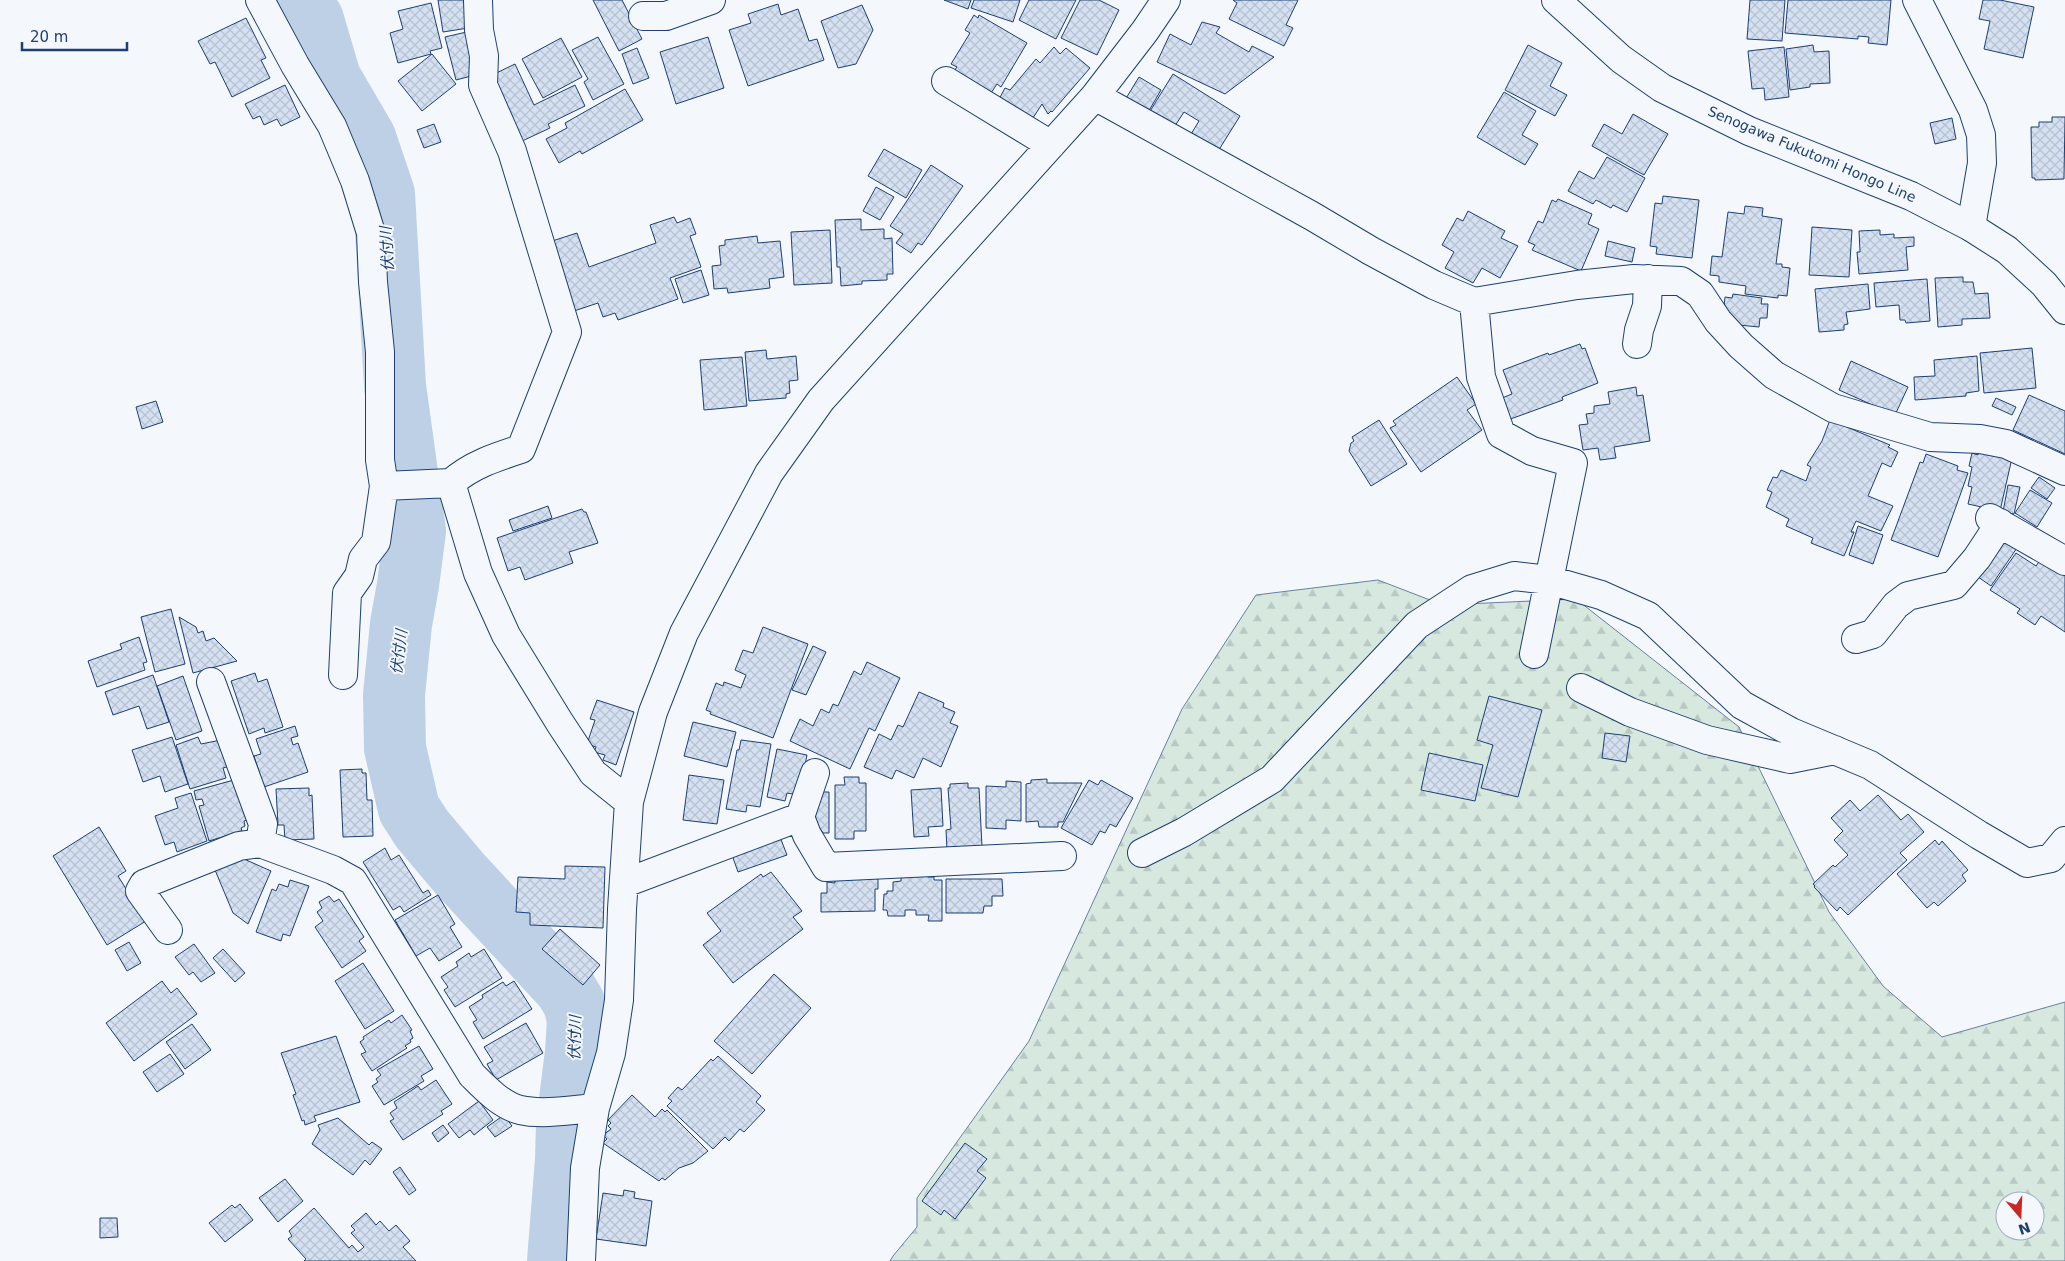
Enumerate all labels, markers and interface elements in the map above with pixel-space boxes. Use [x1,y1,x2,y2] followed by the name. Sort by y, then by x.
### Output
[22,20,128,52] scale bar
[30,28,68,46] text: 20 m
[1705,103,1919,205] street label: Senogawa Fukutomi Hongo Line
[377,224,397,272] water label: 伏付川
[387,627,411,675] water label: 伏付川
[566,1013,584,1061] water label: 伏付川
[1995,1191,2045,1241] north arrow
[2016,1219,2032,1238] text: N

